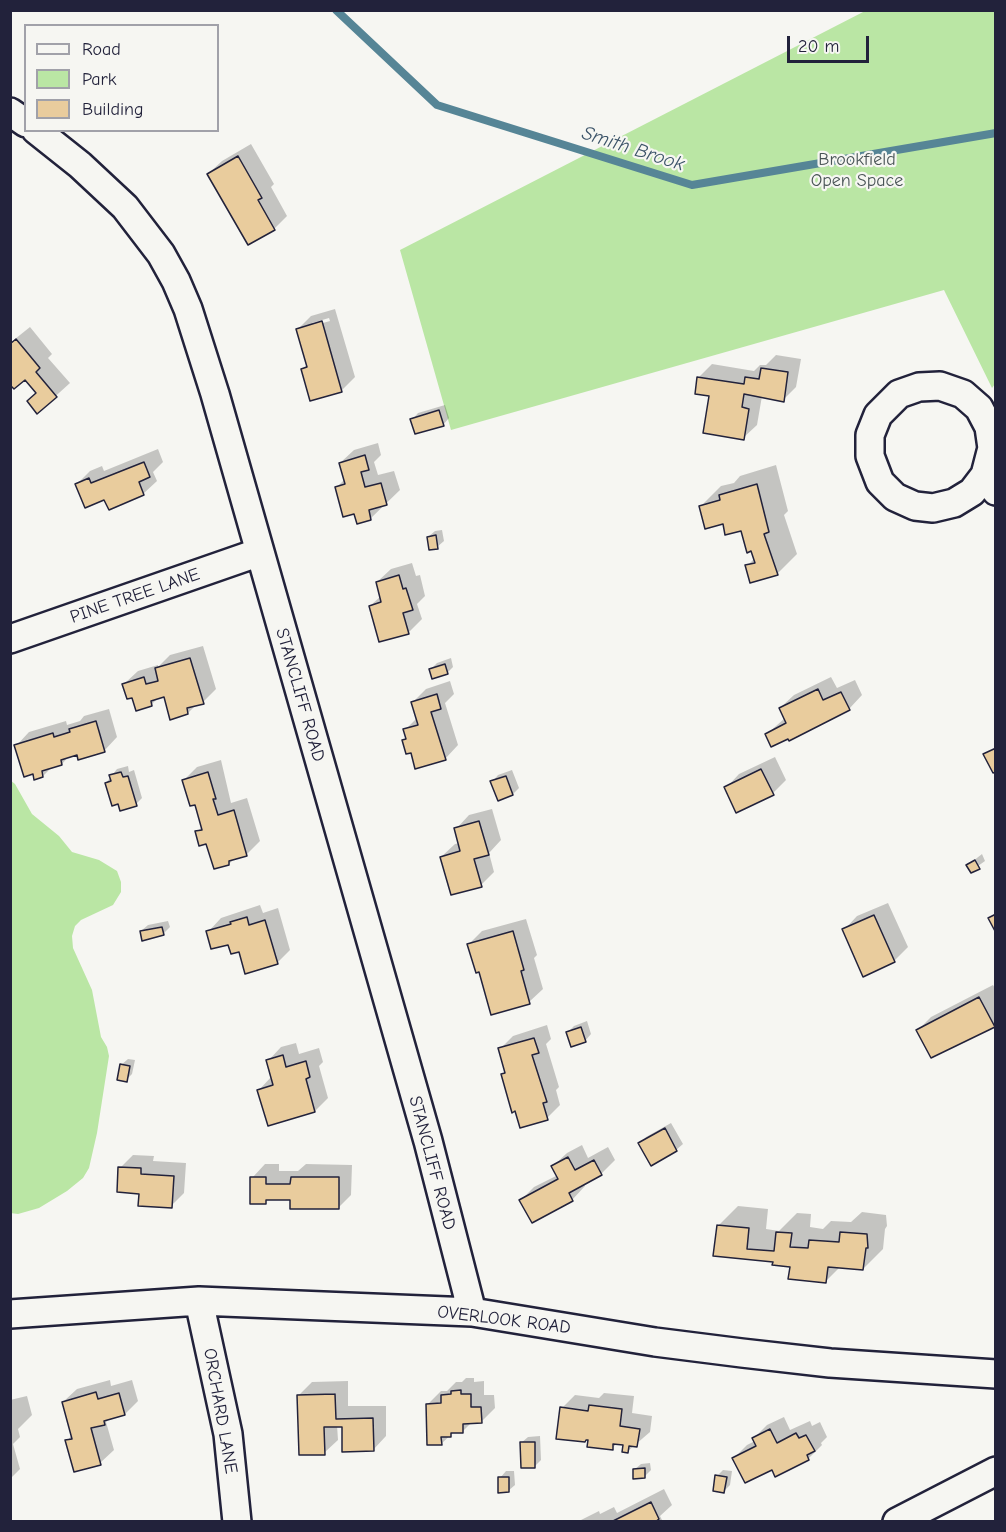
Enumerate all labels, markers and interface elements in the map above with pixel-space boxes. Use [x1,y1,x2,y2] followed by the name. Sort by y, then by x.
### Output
[24,24,219,132] legend
[790,24,872,62] scale bar
[798,36,839,57] text: 20 m
[82,39,121,60] text: Road
[82,69,116,90] text: Park
[82,99,144,120] text: Building
[579,121,687,177] water label: Smith Brook
[811,149,903,192] park label: Brookfield Open Space
[67,564,203,628] street label: PINE TREE LANE
[271,626,329,764] street label: STANCLIFF ROAD
[404,1094,460,1232] street label: STANCLIFF ROAD
[436,1301,572,1339] street label: OVERLOOK ROAD
[198,1347,242,1475] street label: ORCHARD LANE

